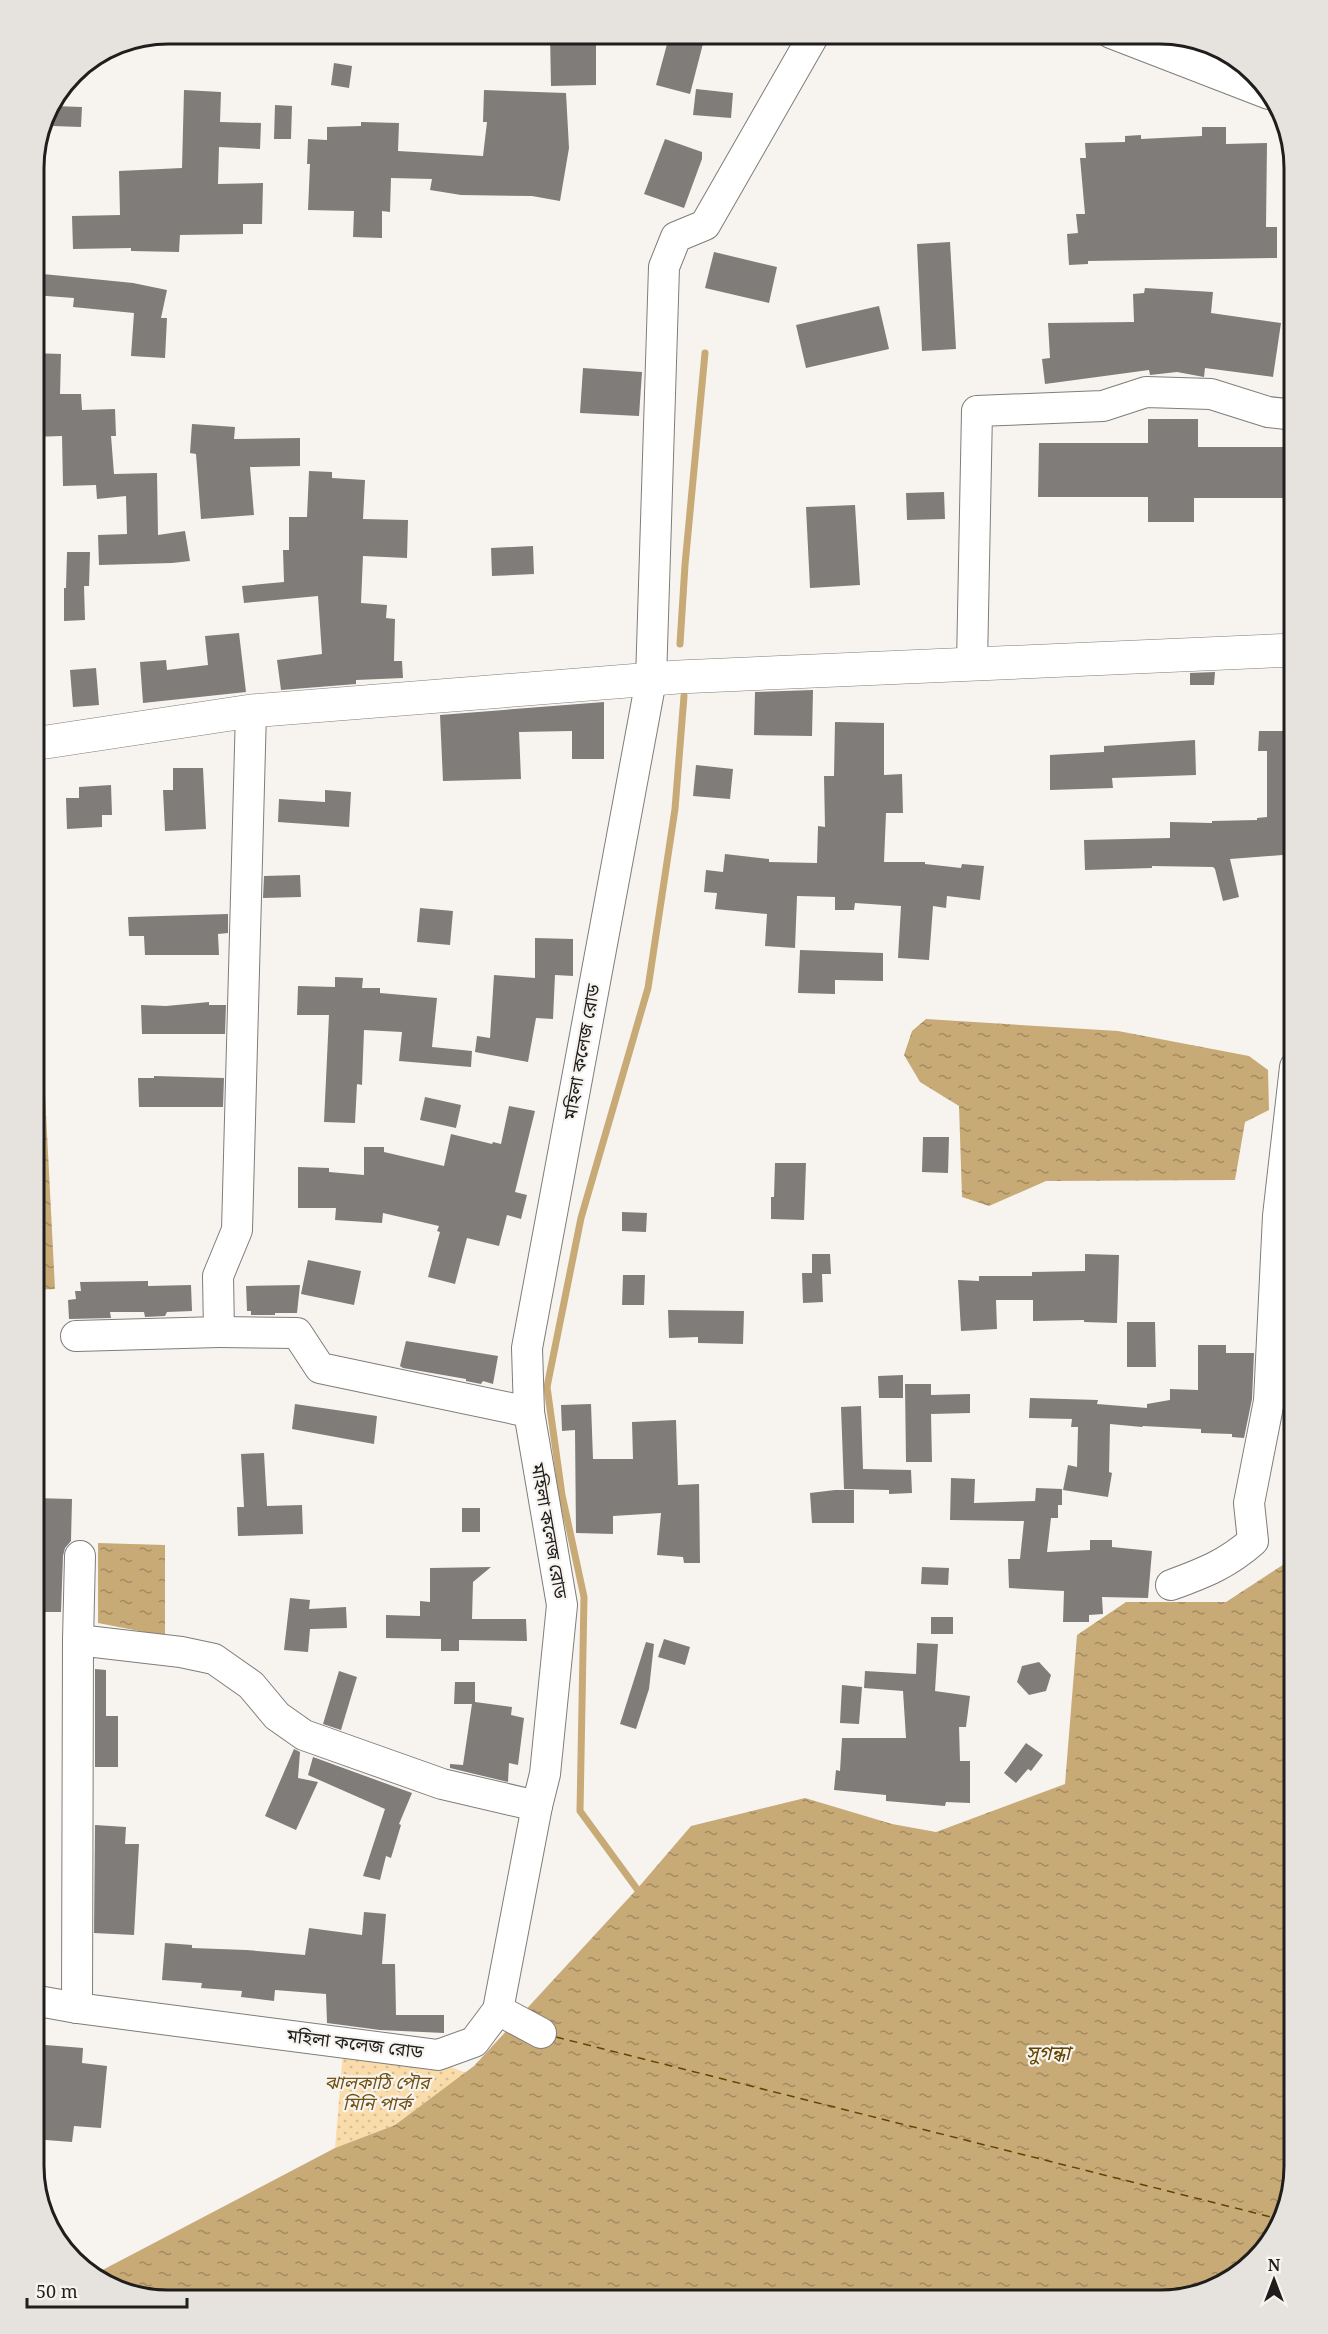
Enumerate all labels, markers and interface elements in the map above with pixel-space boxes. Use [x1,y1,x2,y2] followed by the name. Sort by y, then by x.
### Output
[557,982,605,1122] street label: মহিলা কলেজ রোড
[526,1460,574,1601] street label: মহিলা কলেজ রোড
[285,2023,425,2063] street label: মহিলা কলেজ রোড
[1026,2039,1074,2066] water label: সুগন্ধা
[325,2070,433,2115] park label: ঝালকাঠি পৌর মিনি পার্ক
[1244,2250,1304,2310] north arrow
[1268,2254,1281,2276] text: N
[27,2271,188,2309] scale bar
[36,2279,78,2303] text: 50 m

